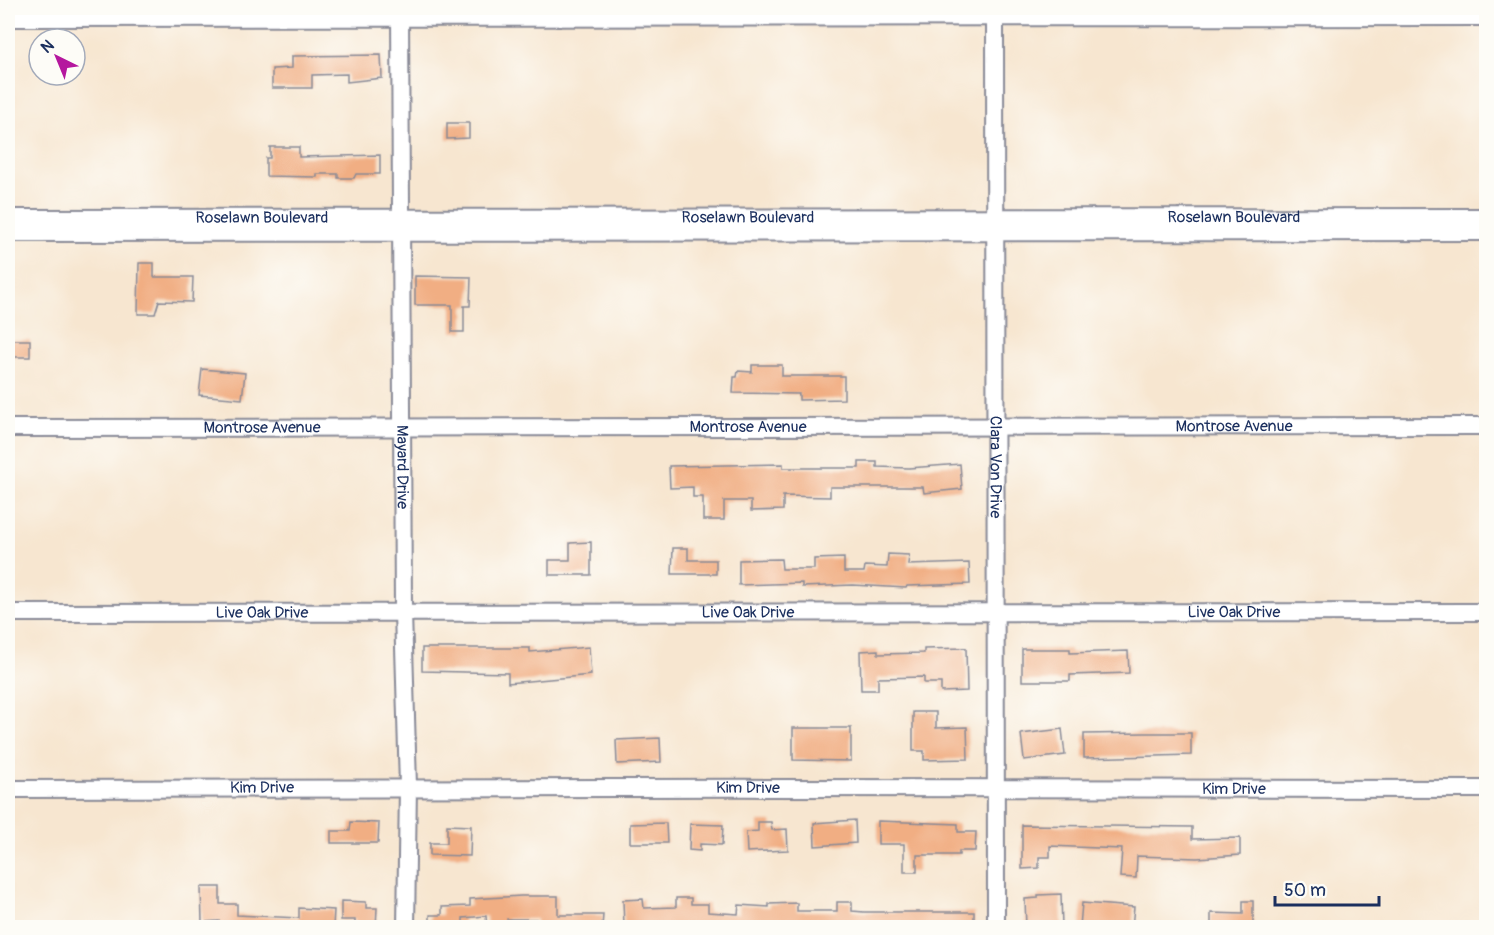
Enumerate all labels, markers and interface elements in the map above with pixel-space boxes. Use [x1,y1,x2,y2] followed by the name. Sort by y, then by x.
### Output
[27,27,87,87] north arrow
[37,36,58,58] text: N
[682,207,814,228] street label: Roselawn Boulevard
[1168,207,1300,227] street label: Roselawn Boulevard
[196,208,328,228] street label: Roselawn Boulevard
[985,416,1006,518] street label: Clara Von Drive
[1175,416,1293,436] street label: Montrose Avenue
[689,417,807,437] street label: Montrose Avenue
[203,418,321,438] street label: Montrose Avenue
[392,425,412,509] street label: Mayard Drive
[702,602,795,623] street label: Live Oak Drive
[1188,602,1281,622] street label: Live Oak Drive
[216,603,309,623] street label: Live Oak Drive
[230,778,294,798] street label: Kim Drive
[716,778,780,798] street label: Kim Drive
[1202,779,1266,799] street label: Kim Drive
[1275,869,1378,907] scale bar
[1284,879,1326,902] text: 50 m

